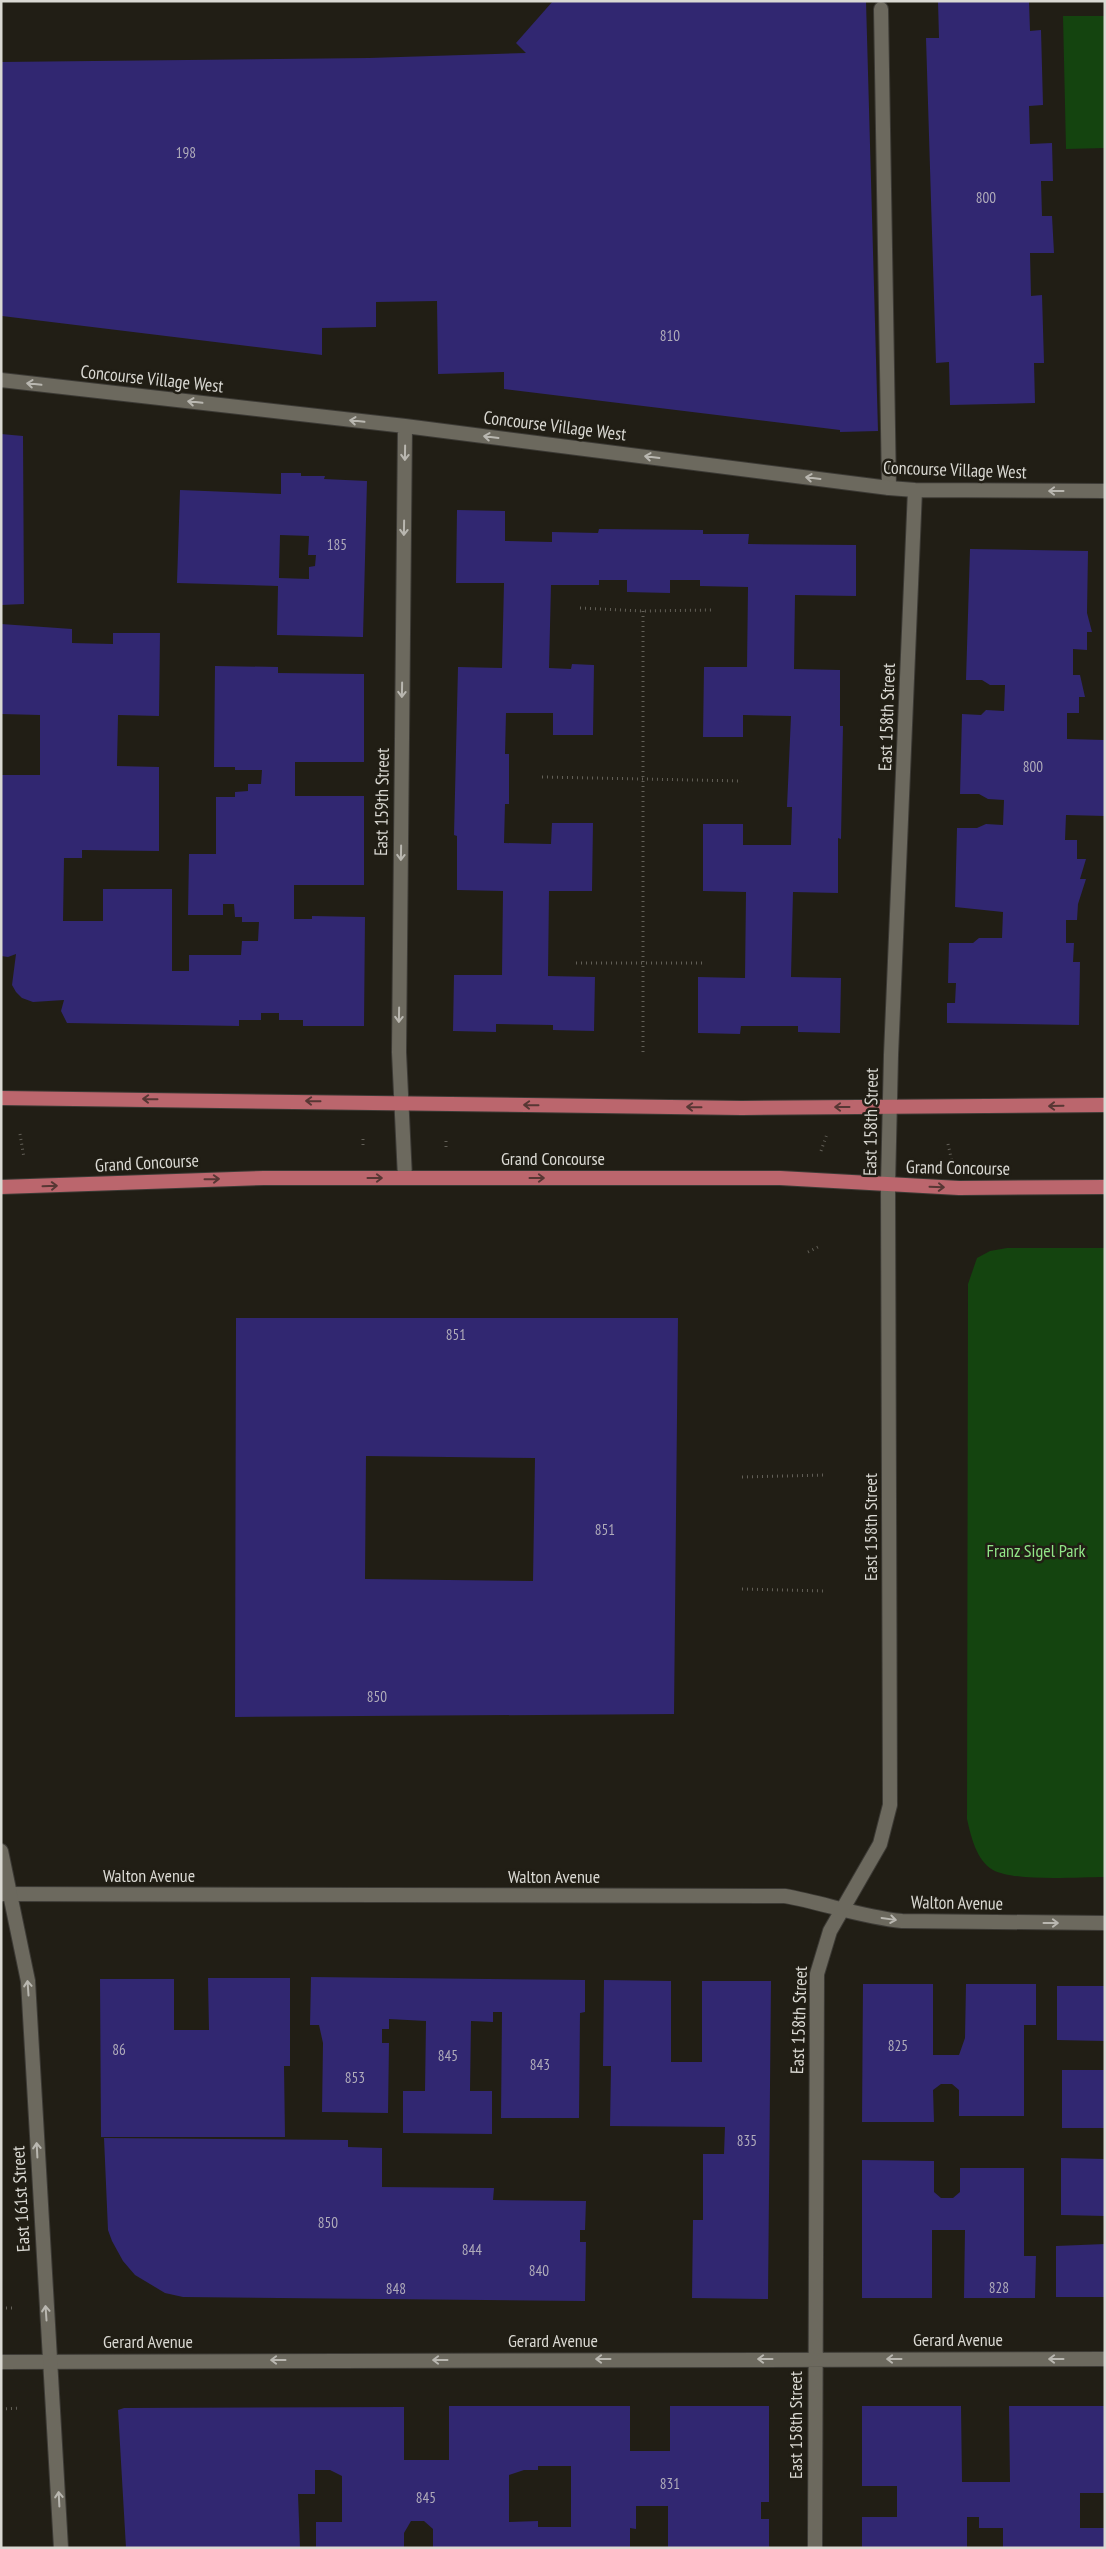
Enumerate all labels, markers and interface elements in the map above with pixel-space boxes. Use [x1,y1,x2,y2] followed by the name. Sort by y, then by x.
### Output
[176,143,196,162] house number: 198
[976,188,996,207] house number: 800
[660,326,680,345] house number: 810
[80,360,225,397] street label: Concourse Village West
[26,379,42,389] one-way arrow
[188,397,204,407] one-way arrow
[482,405,628,446] street label: Concourse Village West
[349,416,365,425] one-way arrow
[483,432,499,442] one-way arrow
[400,444,410,460] one-way arrow
[644,452,660,462] one-way arrow
[883,456,1027,483] street label: Concourse Village West
[805,473,821,483] one-way arrow
[1048,486,1064,496] one-way arrow
[399,520,409,536] one-way arrow
[327,535,347,554] house number: 185
[873,663,900,771] street label: East 158th Street
[397,682,407,698] one-way arrow
[369,748,394,856] street label: East 159th Street
[1023,757,1043,776] house number: 800
[396,844,406,861] one-way arrow
[394,1007,404,1023] one-way arrow
[858,1068,883,1176] street label: East 158th Street
[142,1094,158,1104] one-way arrow
[305,1096,321,1106] one-way arrow
[523,1100,539,1109] one-way arrow
[1048,1101,1064,1111] one-way arrow
[686,1102,702,1112] one-way arrow
[834,1102,850,1112] one-way arrow
[501,1147,605,1170] street label: Grand Concourse
[94,1148,200,1177] street label: Grand Concourse
[906,1155,1010,1180] street label: Grand Concourse
[366,1173,383,1183] one-way arrow
[529,1173,545,1183] one-way arrow
[204,1174,220,1184] one-way arrow
[42,1181,58,1191] one-way arrow
[928,1182,945,1192] one-way arrow
[446,1325,466,1344] house number: 851
[859,1473,882,1581] street label: East 158th Street
[595,1520,615,1539] house number: 851
[987,1539,1085,1562] park label: Franz Sigel Park
[367,1687,387,1706] house number: 850
[103,1864,195,1887] street label: Walton Avenue
[508,1865,600,1888] street label: Walton Avenue
[911,1890,1003,1915] street label: Walton Avenue
[881,1914,897,1924] one-way arrow
[1043,1918,1059,1928] one-way arrow
[785,1966,812,2074] street label: East 158th Street
[23,1980,32,1996] one-way arrow
[888,2036,908,2055] house number: 825
[112,2040,126,2059] house number: 86
[438,2046,458,2065] house number: 845
[530,2055,550,2074] house number: 843
[345,2068,365,2087] house number: 853
[737,2131,757,2150] house number: 835
[33,2143,42,2159] one-way arrow
[6,2145,35,2253] street label: East 161st Street
[318,2213,338,2232] house number: 850
[462,2240,482,2259] house number: 844
[529,2261,549,2280] house number: 840
[989,2278,1009,2297] house number: 828
[386,2279,406,2298] house number: 848
[42,2305,51,2321] one-way arrow
[913,2328,1003,2351] street label: Gerard Avenue
[508,2329,598,2352] street label: Gerard Avenue
[103,2330,193,2353] street label: Gerard Avenue
[595,2354,612,2364] one-way arrow
[758,2354,774,2364] one-way arrow
[886,2354,902,2364] one-way arrow
[1048,2354,1064,2364] one-way arrow
[433,2355,449,2365] one-way arrow
[270,2356,286,2365] one-way arrow
[784,2371,807,2479] street label: East 158th Street
[660,2474,680,2493] house number: 831
[416,2488,436,2507] house number: 845
[55,2491,64,2507] one-way arrow

